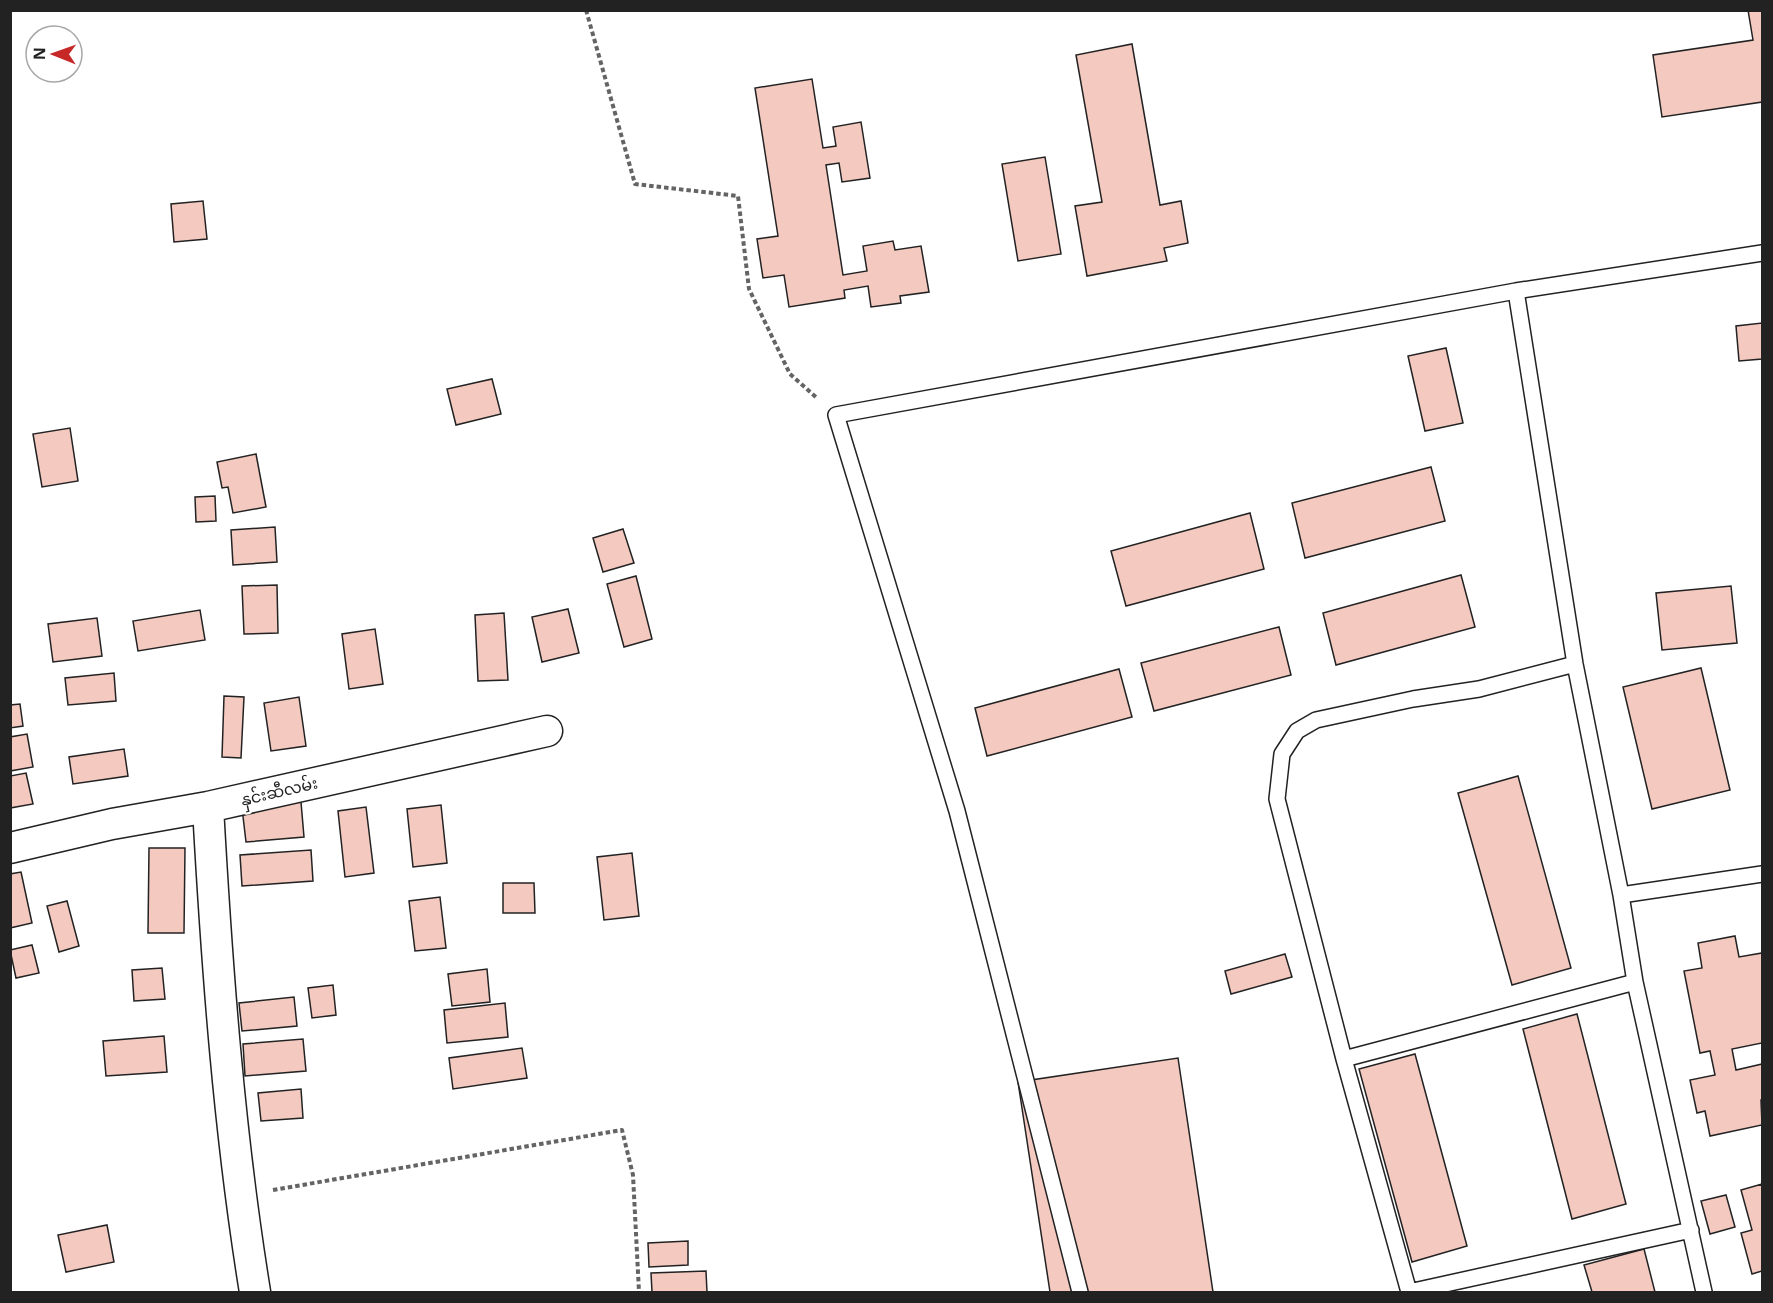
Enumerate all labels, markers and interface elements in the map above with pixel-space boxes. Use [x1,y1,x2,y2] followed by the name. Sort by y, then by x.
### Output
[24,24,84,84] north arrow
[28,47,50,60] text: N
[238,771,321,814] street label: နှင်းဆီလမ်း

